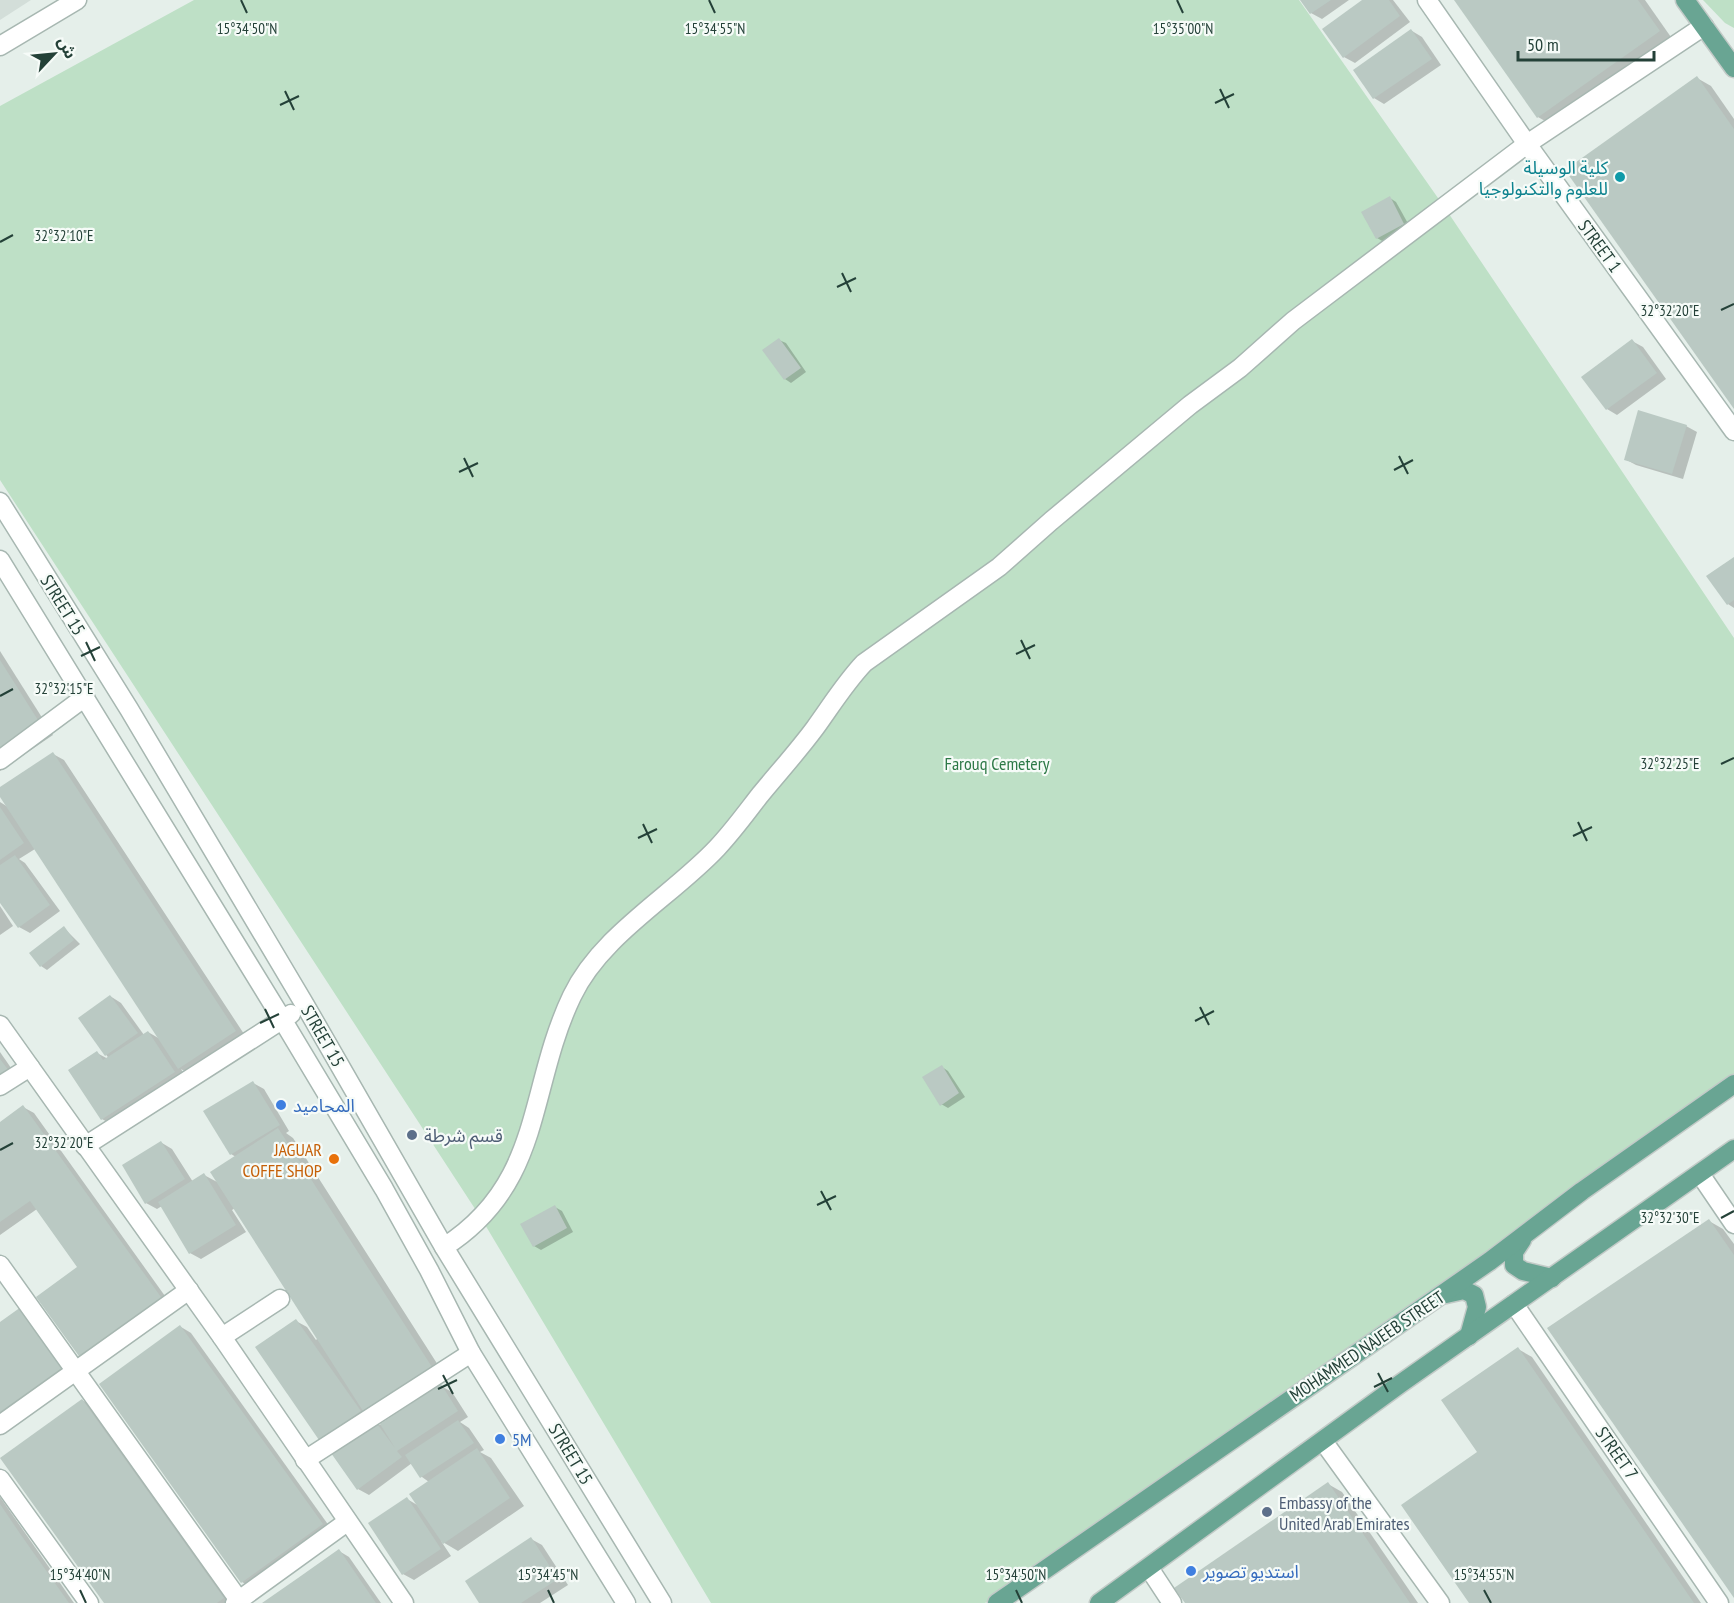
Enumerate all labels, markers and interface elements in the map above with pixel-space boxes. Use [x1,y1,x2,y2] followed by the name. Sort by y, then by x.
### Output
[217,19,277,38] text: 15°34'50"N
[685,19,745,38] text: 15°34'55"N
[1153,19,1213,38] text: 15°35'00"N
[24,24,84,84] north arrow
[1518,24,1654,62] scale bar
[54,33,81,62] text: ش
[1527,33,1559,56] text: 50 m
[1479,156,1609,203] place label: كلية الوسيلة للعلوم والتكنولوجيا
[1613,170,1627,184] marker: كلية الوسيلة للعلوم والتكنولوجيا
[1573,215,1627,277] street label: STREET 1
[34,226,94,245] text: 32°32'10"E
[1640,301,1700,320] text: 32°32'20"E
[35,570,91,640] street label: STREET 15
[34,679,94,698] text: 32°32'15"E
[944,752,1050,775] park label: Farouq Cemetery
[1640,754,1700,773] text: 32°32'25"E
[296,1001,350,1071] street label: STREET 15
[293,1094,355,1117] place label: المحاميد
[274,1098,288,1112] marker: المحاميد
[424,1124,503,1149] place label: قسم شرطة
[405,1128,419,1142] marker: قسم شرطة
[34,1133,94,1152] text: 32°32'20"E
[243,1138,322,1182] place label: JAGUAR COFFE SHOP
[327,1152,341,1166] marker: JAGUAR COFFE SHOP
[1640,1208,1700,1227] text: 32°32'30"E
[1285,1286,1449,1406] street label: MOHAMMED NAJEEB STREET
[544,1419,598,1489] street label: STREET 15
[1591,1422,1643,1484] street label: STREET 7
[512,1428,532,1451] place label: 5M
[493,1432,507,1446] marker: 5M
[1279,1491,1410,1535] place label: Embassy of the United Arab Emirates
[1260,1505,1274,1519] marker: Embassy of the United Arab Emirates
[1202,1560,1299,1583] place label: استديو تصوير
[1184,1564,1198,1578] marker: استديو تصوير
[50,1565,110,1584] text: 15°34'40"N
[518,1565,578,1584] text: 15°34'45"N
[986,1565,1046,1584] text: 15°34'50"N
[1454,1565,1514,1584] text: 15°34'55"N

